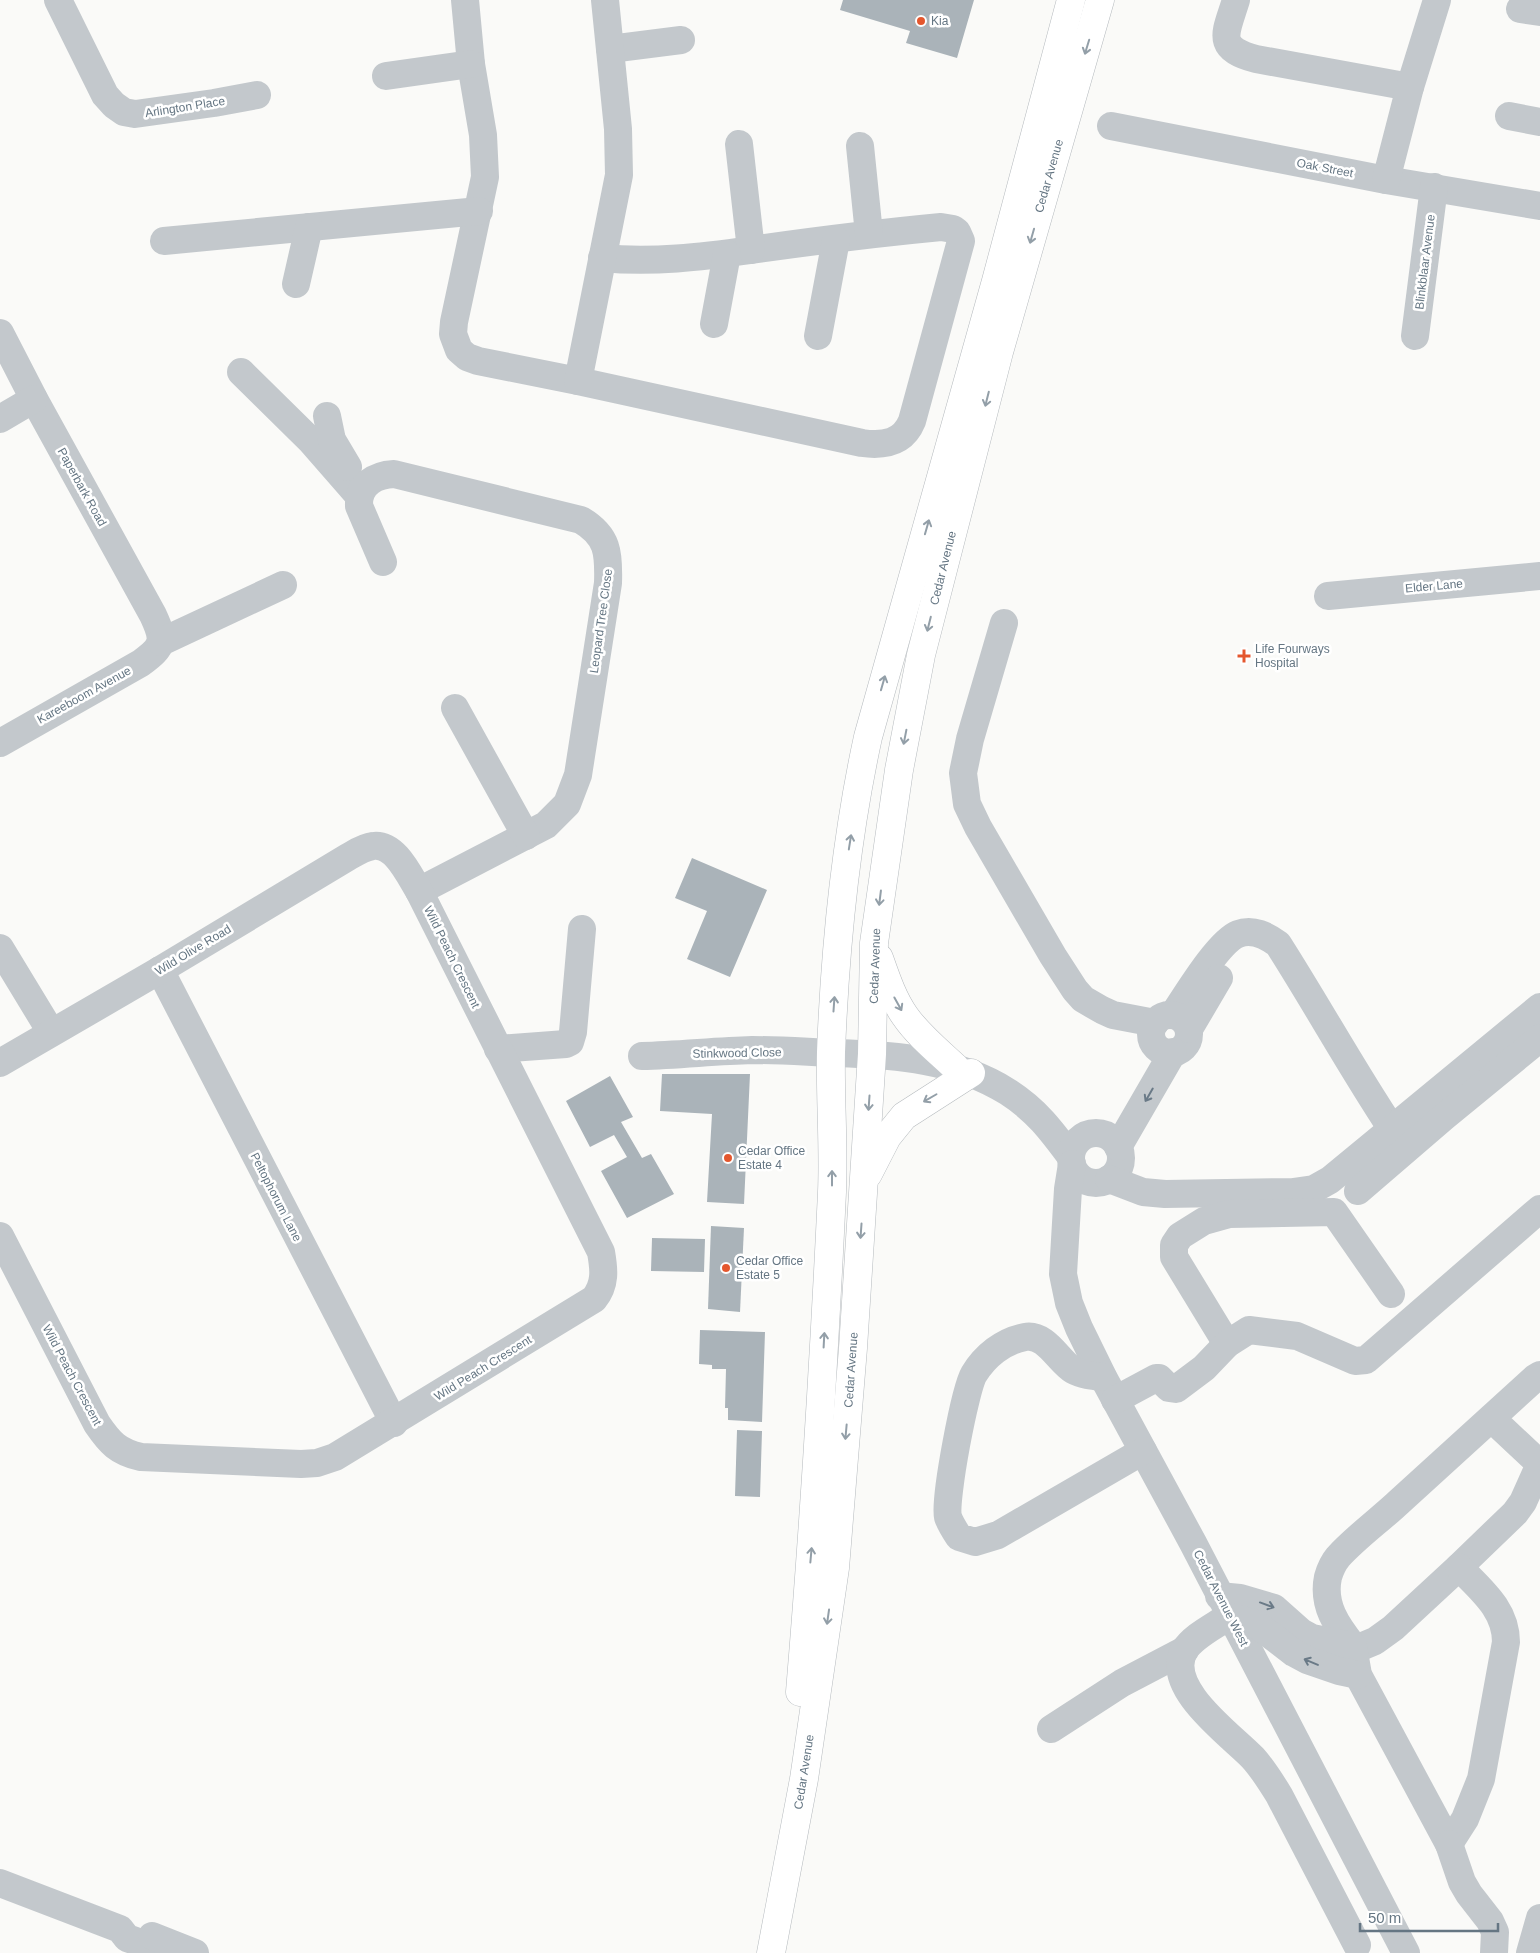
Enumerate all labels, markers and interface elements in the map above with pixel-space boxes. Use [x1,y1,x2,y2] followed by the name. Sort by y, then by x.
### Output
[931,14,949,28] place label: Kia
[915,15,927,27] marker: Kia
[1081,38,1091,54] one-way arrow
[144,94,226,120] street label: Arlington Place
[1032,137,1066,214] street label: Cedar Avenue
[1296,156,1355,180] street label: Oak Street
[1412,213,1438,310] street label: Blinkblaar Avenue
[1026,228,1036,244] one-way arrow
[981,391,991,407] one-way arrow
[55,445,109,529] street label: Paperbark Road
[922,519,932,535] one-way arrow
[927,529,959,606] street label: Cedar Avenue
[587,568,615,674] street label: Leopard Tree Close
[1404,576,1464,596] street label: Elder Lane
[924,616,933,632] one-way arrow
[1255,642,1330,670] place label: Life Fourways Hospital
[1237,649,1251,663] marker: Life Fourways Hospital
[35,663,134,727] street label: Kareeboom Avenue
[879,676,888,692] one-way arrow
[900,729,909,745] one-way arrow
[846,835,856,851] one-way arrow
[875,889,885,905] one-way arrow
[421,904,483,1011] street label: Wild Peach Crescent
[153,922,233,978] street label: Wild Olive Road
[867,928,883,1004] street label: Cedar Avenue
[830,996,839,1012] one-way arrow
[893,997,903,1012] one-way arrow
[692,1045,782,1061] street label: Stinkwood Close
[1143,1087,1153,1101] one-way arrow
[923,1094,937,1104] one-way arrow
[864,1095,874,1111] one-way arrow
[738,1144,805,1172] place label: Cedar Office Estate 4
[247,1150,305,1244] street label: Peltophorum Lane
[722,1152,734,1164] marker: Cedar Office Estate 4
[827,1170,837,1186] one-way arrow
[856,1222,865,1238] one-way arrow
[736,1254,803,1282] place label: Cedar Office Estate 5
[720,1262,732,1274] marker: Cedar Office Estate 5
[40,1322,105,1428] street label: Wild Peach Crescent
[841,1331,861,1408] street label: Cedar Avenue
[432,1332,535,1404] street label: Wild Peach Crescent
[819,1332,828,1348] one-way arrow
[842,1424,851,1440] one-way arrow
[806,1547,816,1563] one-way arrow
[1191,1547,1252,1649] street label: Cedar Avenue West
[1258,1601,1274,1610] one-way arrow
[823,1608,833,1624] one-way arrow
[1304,1656,1319,1666] one-way arrow
[791,1733,817,1811] street label: Cedar Avenue
[1360,1900,1498,1932] scale bar
[1368,1909,1401,1926] text: 50 m

